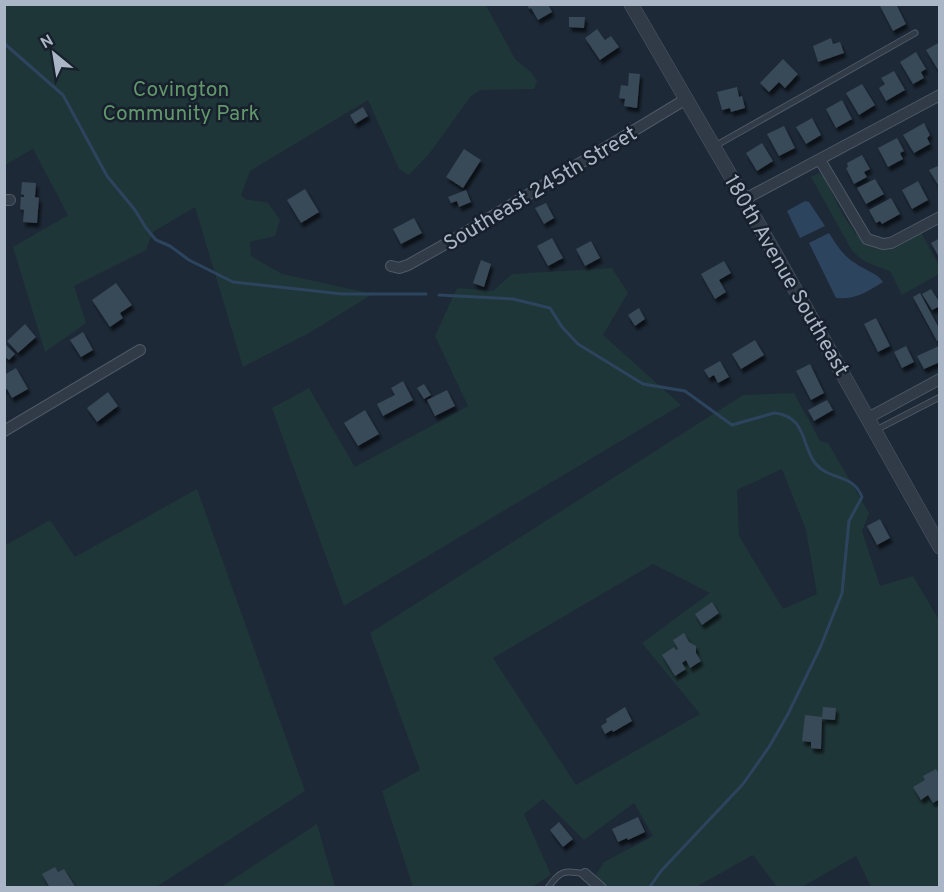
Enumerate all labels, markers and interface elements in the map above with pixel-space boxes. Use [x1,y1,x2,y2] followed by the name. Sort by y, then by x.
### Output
[24,24,84,84] north arrow
[38,31,57,54] text: N
[102,77,260,128] park label: Covington Community Park
[439,121,642,258] street label: Southeast 245th Street
[717,170,854,381] street label: 180th Avenue Southeast

